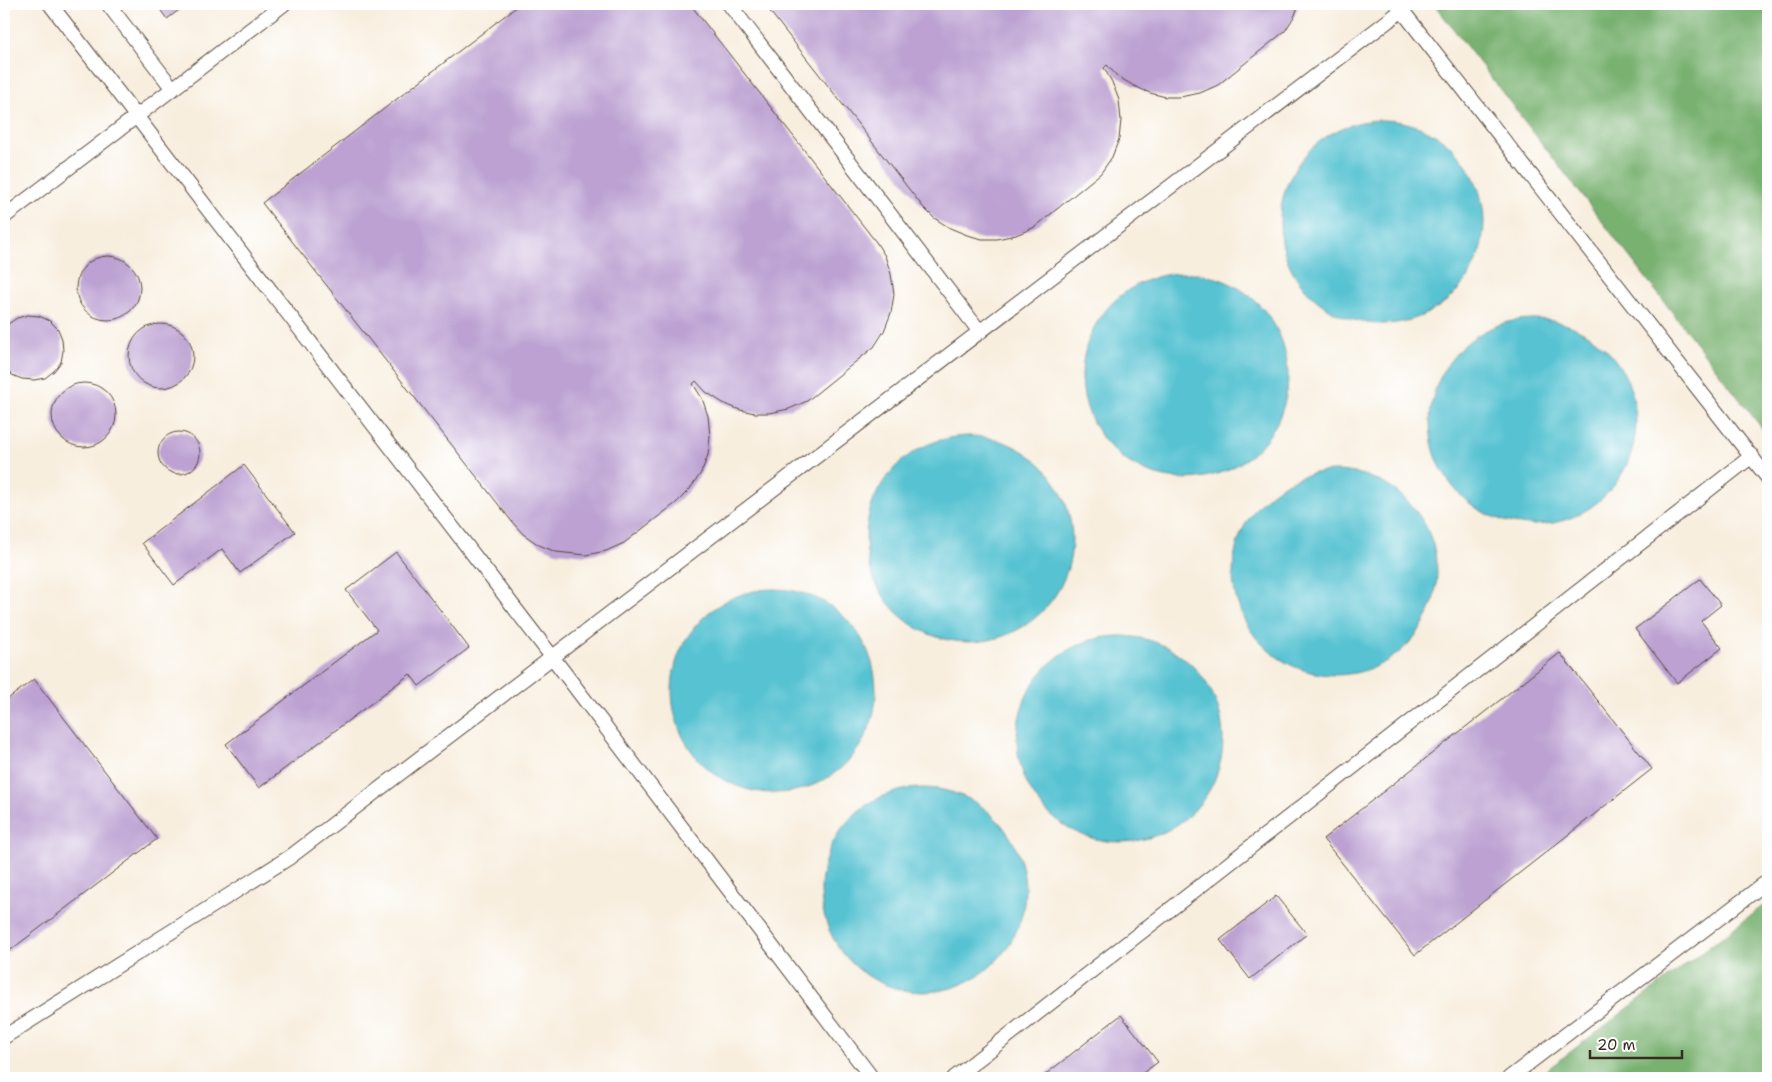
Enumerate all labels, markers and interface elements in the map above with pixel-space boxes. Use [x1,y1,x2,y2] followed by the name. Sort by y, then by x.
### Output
[1590,1027,1682,1059] scale bar
[1597,1035,1636,1055] text: 20 m

